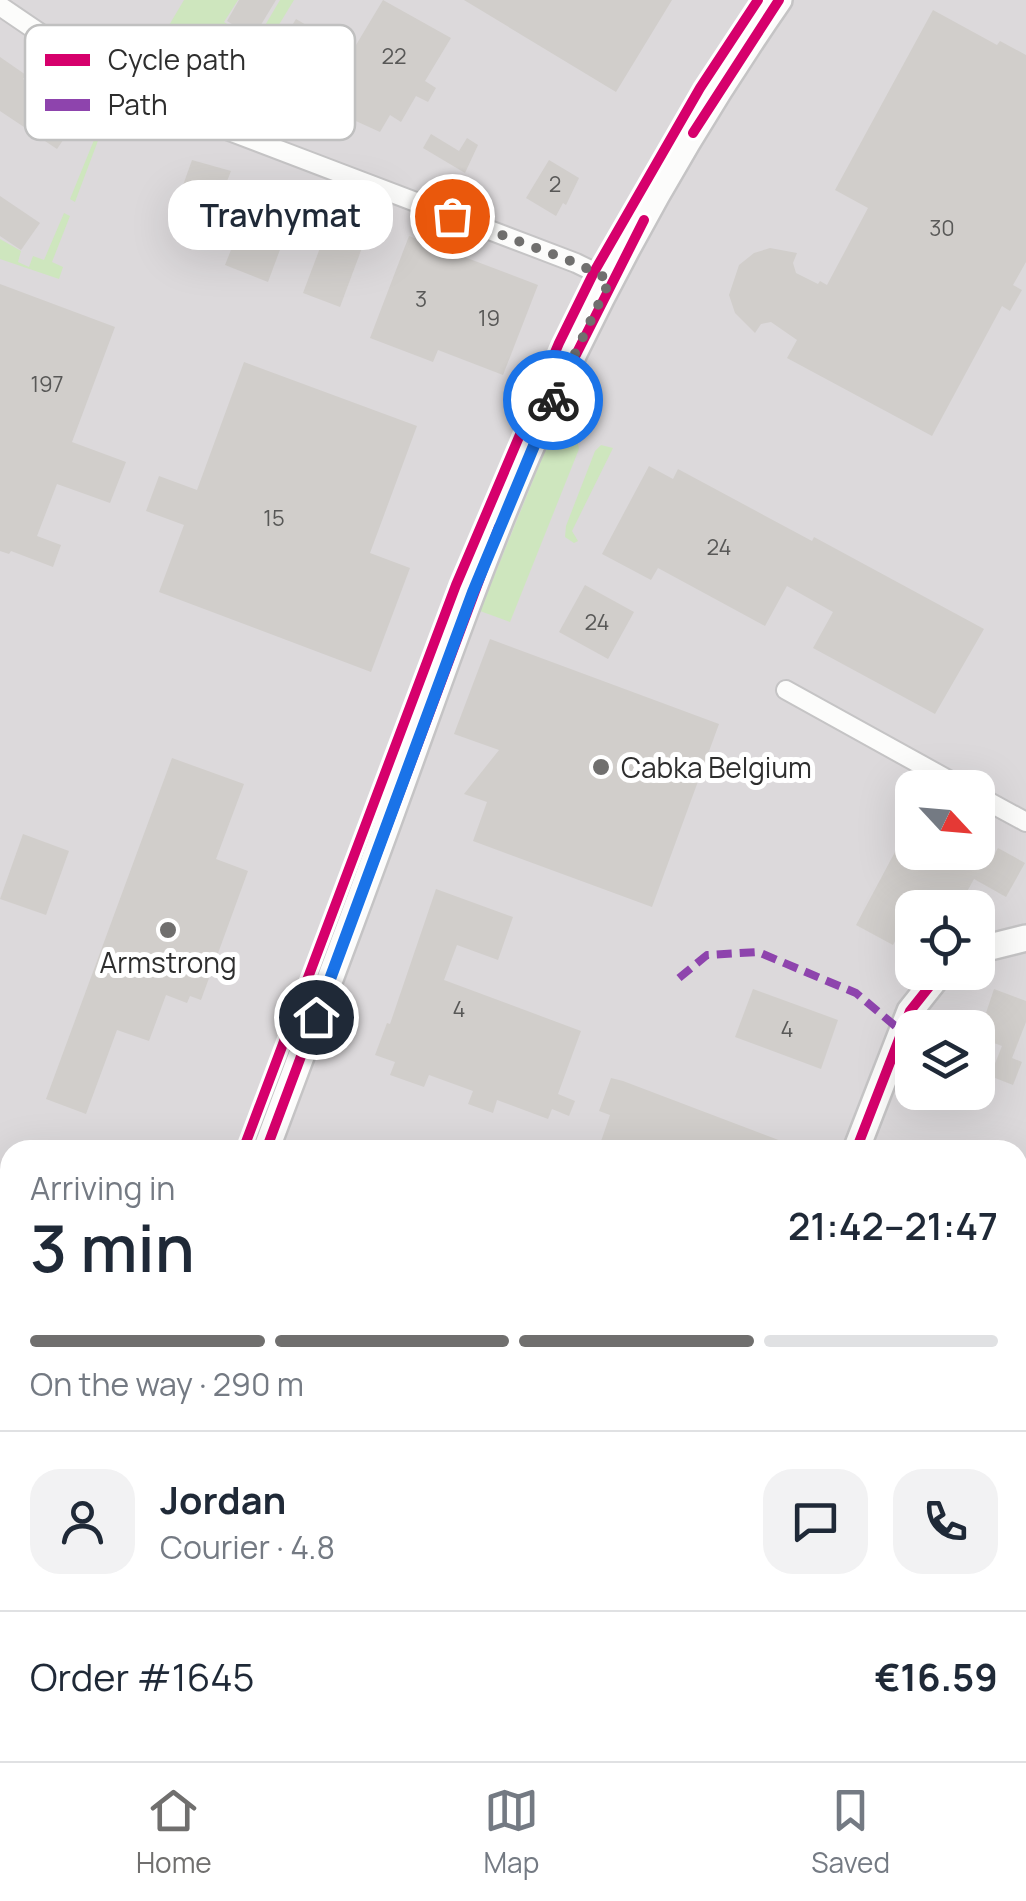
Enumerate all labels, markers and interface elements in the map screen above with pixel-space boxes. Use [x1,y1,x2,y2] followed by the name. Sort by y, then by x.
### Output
[25,25,355,140] legend
[108,40,246,78] text: Cycle path
[381,41,407,71] house number: 22
[108,85,168,123] text: Path
[549,169,561,199] house number: 2
[410,174,495,259] pin
[167,181,392,251] callout: Travhymat
[425,189,480,244] icon: bag
[200,193,361,237] text: Travhymat
[929,213,955,243] house number: 30
[415,284,427,314] house number: 3
[478,303,500,333] house number: 19
[503,350,603,450] courier
[31,369,63,399] house number: 197
[526,373,581,428] icon: bike
[263,503,285,533] house number: 15
[706,532,732,562] house number: 24
[584,607,610,637] house number: 24
[621,748,812,786] place label: Cabka Belgium
[590,756,612,778] marker: Cabka Belgium
[895,770,995,870] north arrow
[895,770,995,1110] map controls
[895,890,995,990] button: locate
[157,919,179,941] marker: Armstrong
[99,943,237,981] place label: Armstrong
[274,975,359,1060] pin
[289,990,344,1045] icon: home
[453,994,465,1024] house number: 4
[895,1010,995,1110] button: layers
[781,1014,793,1044] house number: 4
[30,1166,175,1210] text: Arriving in
[788,1199,998,1251] text: 21:42–21:47
[30,1203,195,1292] text: 3 min
[30,1362,304,1406] text: On the way · 290 m
[30,1469,135,1574] button: person
[763,1469,868,1574] button: chat
[893,1469,998,1574] button: phone
[160,1473,286,1525] text: Jordan
[160,1525,335,1569] text: Courier · 4.8
[30,1650,255,1702] text: Order #1645
[874,1650,998,1702] text: €16.59
[136,1783,212,1881] tab: Home
[484,1783,539,1881] tab: Map
[811,1783,890,1881] tab: Saved

